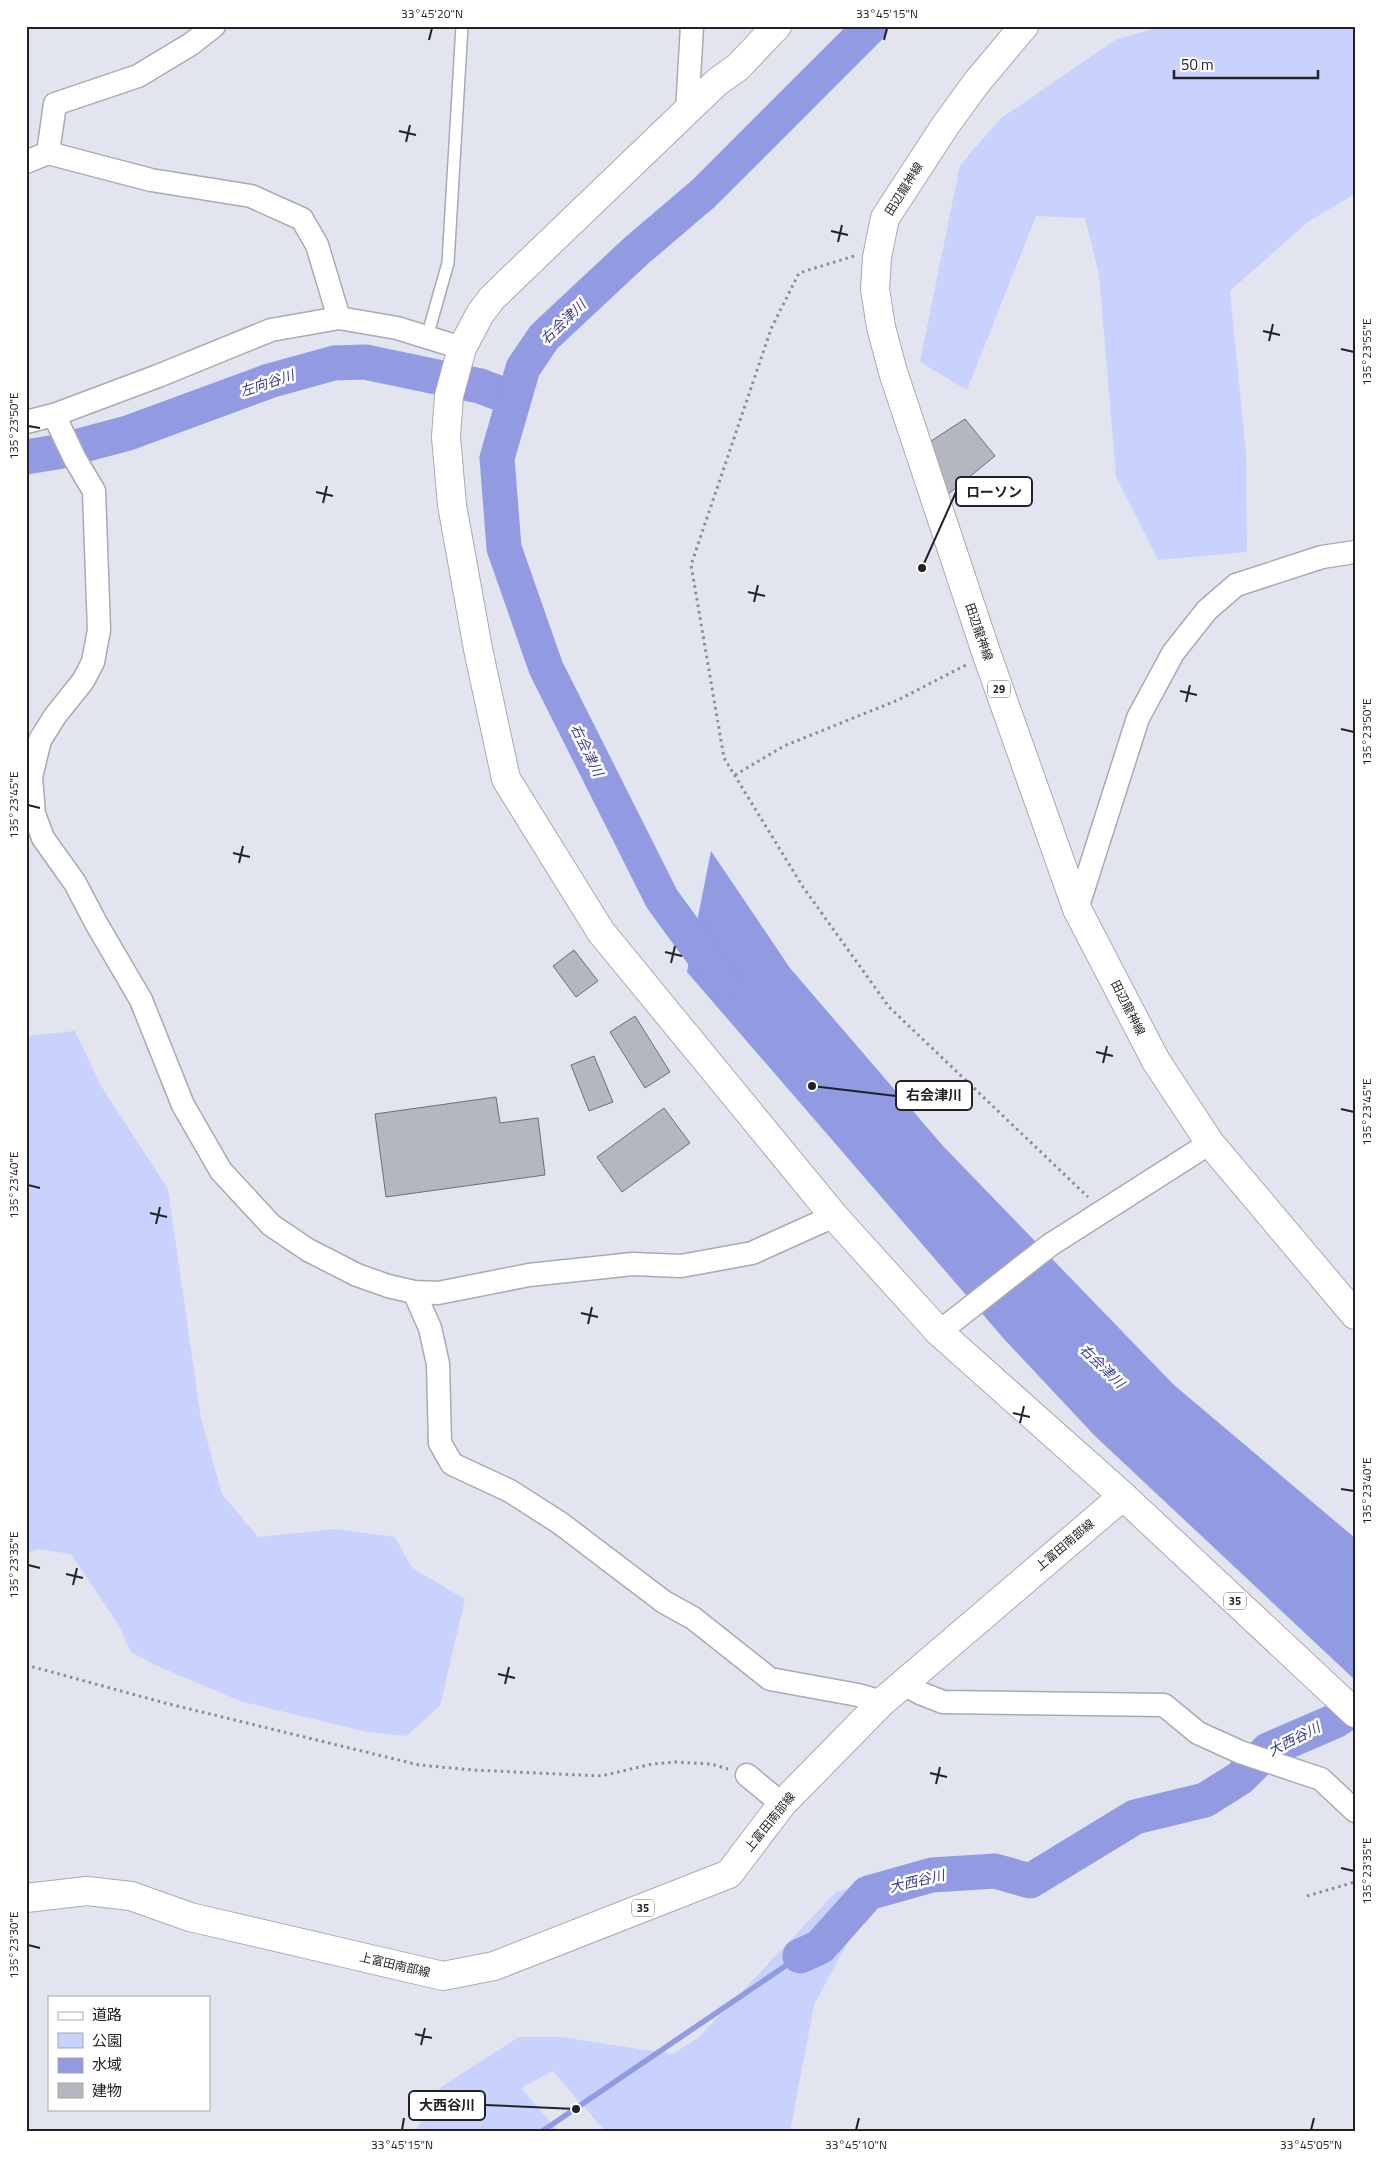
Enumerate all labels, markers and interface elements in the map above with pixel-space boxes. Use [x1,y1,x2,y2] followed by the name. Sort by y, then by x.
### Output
[401,4,463,23] text: 33°45'20"N
[856,4,918,23] text: 33°45'15"N
[1174,48,1317,80] scale bar
[1181,53,1214,76] text: 50 m
[880,158,928,219] street label: 田辺龍神線
[535,293,592,349] water label: 右会津川
[1357,318,1376,386] text: 135°23'55"E
[237,363,299,401] water label: 左向谷川
[4,392,23,460] text: 135°23'50"E
[956,477,1032,506] callout: ローソン
[966,481,1022,502] text: ローソン
[961,600,998,663] street label: 田辺龍神線
[988,681,1010,698] road number: 29
[1357,698,1376,766] text: 135°23'50"E
[566,720,610,781] water label: 右会津川
[4,771,23,839] text: 135°23'45"E
[1106,977,1151,1039] street label: 田辺龍神線
[1357,1078,1376,1146] text: 135°23'45"E
[896,1081,972,1110] callout: 右会津川
[906,1084,962,1105] text: 右会津川
[4,1151,23,1219] text: 135°23'40"E
[1075,1339,1131,1394] water label: 右会津川
[1357,1457,1376,1525] text: 135°23'40"E
[1031,1514,1098,1575] street label: 上富田南部線
[4,1531,23,1599] text: 135°23'35"E
[1224,1592,1246,1610] road number: 35
[1264,1716,1325,1761] water label: 大西谷川
[740,1788,800,1856] street label: 上富田南部線
[1357,1837,1376,1905] text: 135°23'35"E
[887,1864,948,1897] water label: 大西谷川
[632,1900,654,1916] road number: 35
[4,1911,23,1979] text: 135°23'30"E
[358,1947,432,1982] street label: 上富田南部線
[48,1996,210,2110] legend
[92,2003,122,2026] text: 道路
[92,2029,122,2052] text: 公園
[92,2053,122,2076] text: 水域
[92,2079,122,2102] text: 建物
[409,2091,485,2120] callout: 大西谷川
[419,2094,475,2115] text: 大西谷川
[371,2135,433,2154] text: 33°45'15"N
[825,2135,887,2154] text: 33°45'10"N
[1280,2135,1342,2154] text: 33°45'05"N

